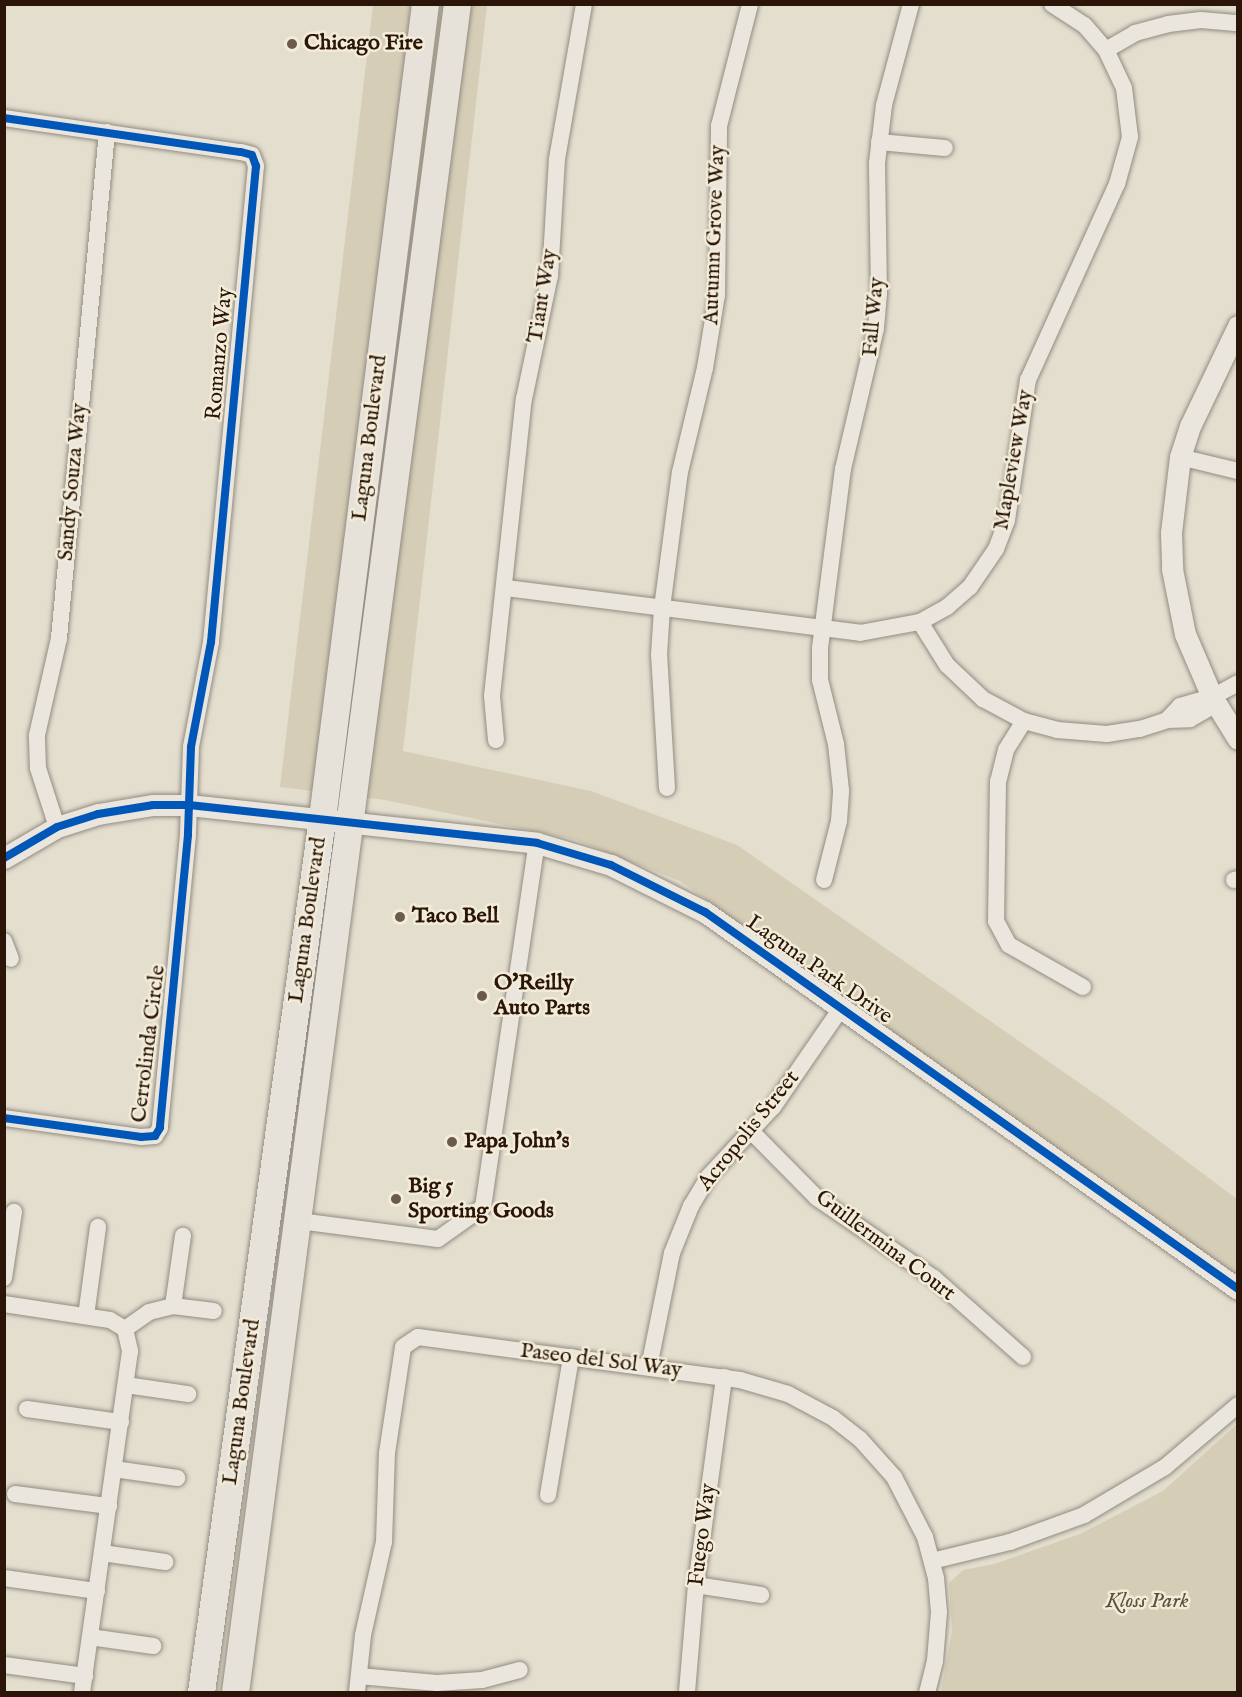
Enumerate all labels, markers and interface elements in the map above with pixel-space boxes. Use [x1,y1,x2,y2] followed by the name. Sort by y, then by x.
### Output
[304,31,423,57] place label: Chicago Fire
[285,37,299,51] marker: Chicago Fire
[699,144,731,326] street label: Autumn Grove Way
[523,247,563,345] street label: Tiant Way
[857,276,891,358] street label: Fall Way
[201,286,239,422] street label: Romanzo Way
[347,353,393,523] street label: Laguna Boulevard
[989,387,1039,533] street label: Mapleview Way
[53,402,93,562] street label: Sandy Souza Way
[283,835,333,1005] street label: Laguna Boulevard
[412,904,499,930] place label: Taco Bell
[393,910,407,924] marker: Taco Bell
[741,910,897,1030] street label: Laguna Park Drive
[126,964,172,1124] street label: Cerrolinda Circle
[494,970,590,1022] place label: O'Reilly Auto Parts
[475,989,489,1003] marker: O'Reilly Auto Parts
[692,1066,806,1196] street label: Acropolis Street
[464,1129,570,1155] place label: Papa John's
[445,1135,459,1149] marker: Papa John's
[408,1173,554,1224] place label: Big 5 Sporting Goods
[810,1185,960,1307] street label: Guillermina Court
[389,1192,403,1206] marker: Big 5 Sporting Goods
[217,1317,267,1487] street label: Laguna Boulevard
[519,1338,683,1384] street label: Paseo del Sol Way
[684,1482,722,1588] street label: Fuego Way
[1106,1589,1188,1615] park label: Kloss Park

